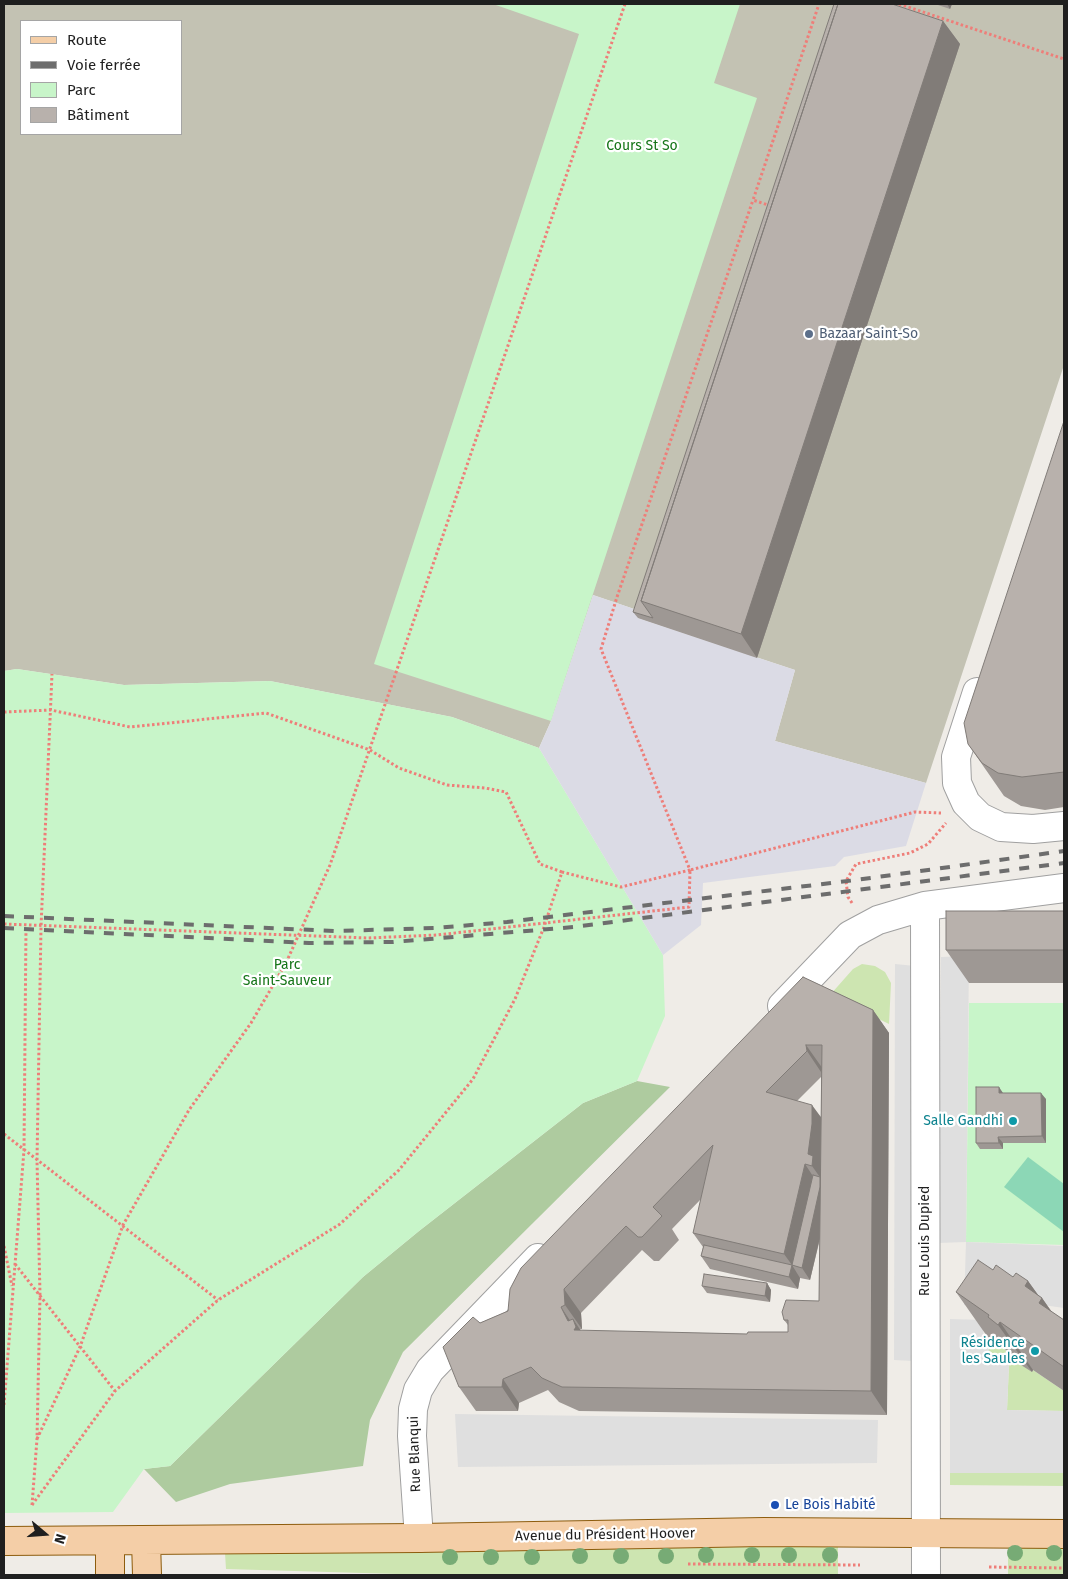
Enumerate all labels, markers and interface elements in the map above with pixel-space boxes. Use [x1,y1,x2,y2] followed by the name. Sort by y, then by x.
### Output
[20,20,182,135] legend
[67,31,107,49] text: Route
[67,56,141,74] text: Voie ferrée
[67,81,96,99] text: Parc
[67,106,129,124] text: Bâtiment
[606,138,678,154] park label: Cours St So
[819,326,918,342] place label: Bazaar Saint-So
[803,328,815,340] marker: Bazaar Saint-So
[243,957,331,990] park label: Parc Saint-Sauveur
[923,1113,1003,1129] place label: Salle Gandhi
[1007,1115,1019,1127] marker: Salle Gandhi
[917,1186,933,1296] street label: Rue Louis Dupied
[960,1335,1025,1368] place label: Résidence les Saules
[1029,1345,1041,1357] marker: Résidence les Saules
[405,1415,425,1493] street label: Rue Blanqui
[785,1497,876,1513] place label: Le Bois Habité
[769,1499,781,1511] marker: Le Bois Habité
[20,1509,70,1559] north arrow
[515,1525,695,1545] street label: Avenue du Président Hoover
[50,1532,69,1546] text: N

